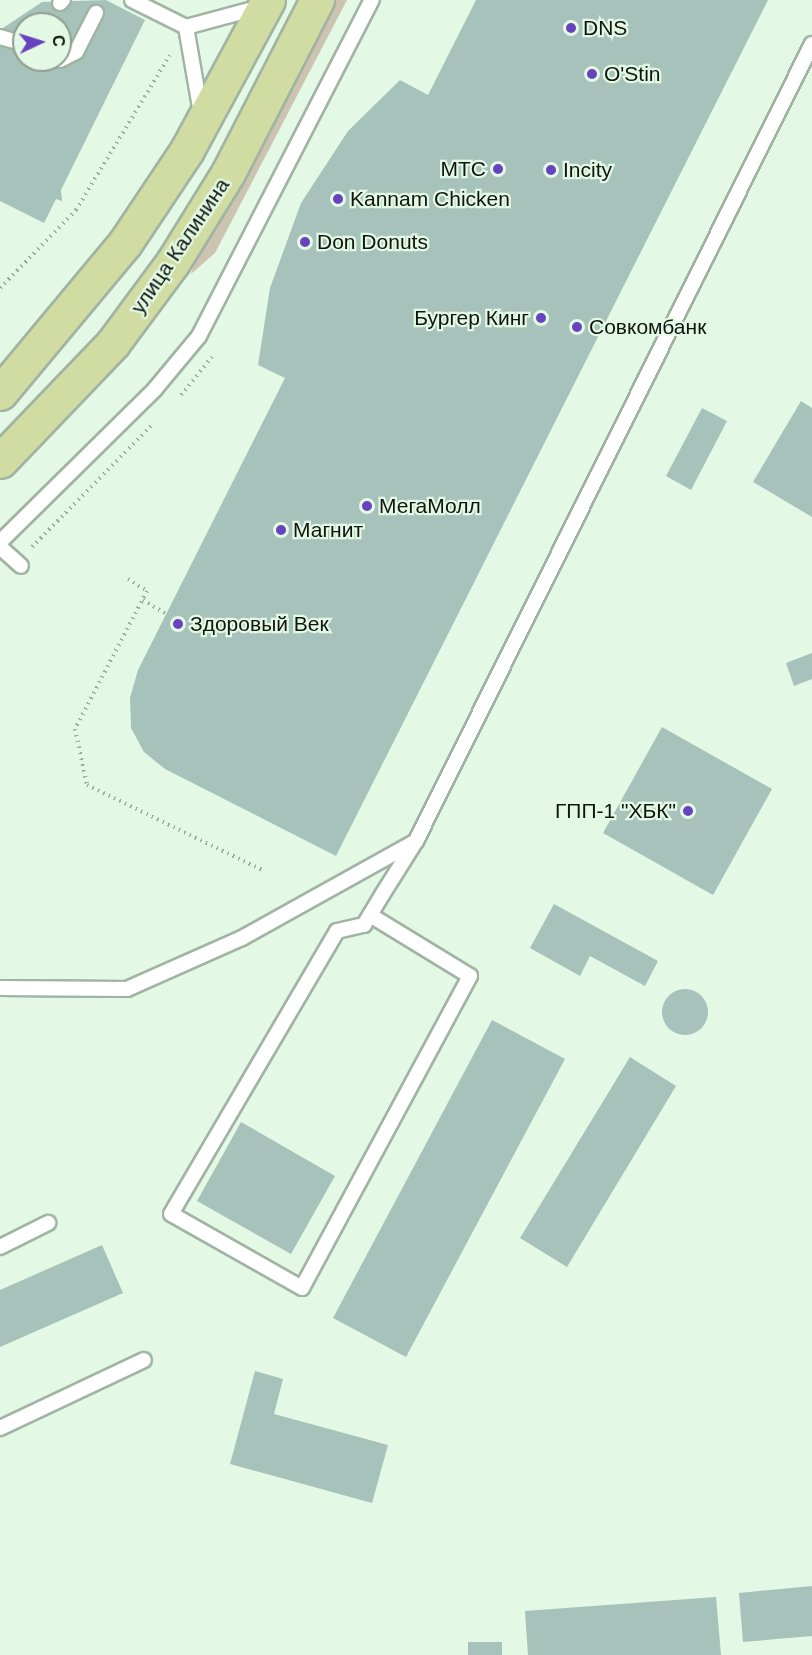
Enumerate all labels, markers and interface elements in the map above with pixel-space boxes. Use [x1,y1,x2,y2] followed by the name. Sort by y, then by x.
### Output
[12,12,72,72] north arrow
[583,15,627,41] place label: DNS
[564,21,578,35] marker: DNS
[50,34,67,47] text: С
[604,61,661,87] place label: O'Stin
[585,67,599,81] marker: O'Stin
[441,156,486,182] place label: МТС
[563,157,612,183] place label: Incity
[491,162,505,176] marker: МТС
[544,163,558,177] marker: Incity
[125,173,235,319] street label: улица Калинина
[350,186,510,212] place label: Kannam Chicken
[331,192,345,206] marker: Kannam Chicken
[317,229,428,255] place label: Don Donuts
[298,235,312,249] marker: Don Donuts
[414,305,529,331] place label: Бургер Кинг
[534,311,548,325] marker: Бургер Кинг
[589,314,706,340] place label: Совкомбанк
[570,320,584,334] marker: Совкомбанк
[379,493,481,519] place label: МегаМолл
[360,499,374,513] marker: МегаМолл
[293,517,363,543] place label: Магнит
[274,523,288,537] marker: Магнит
[190,611,329,637] place label: Здоровый Век
[171,617,185,631] marker: Здоровый Век
[555,798,676,824] place label: ГПП-1 "ХБК"
[681,804,695,818] marker: ГПП-1 "ХБК"

